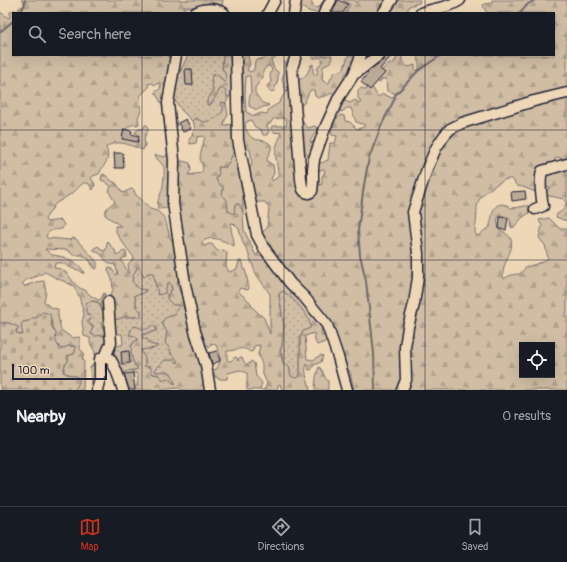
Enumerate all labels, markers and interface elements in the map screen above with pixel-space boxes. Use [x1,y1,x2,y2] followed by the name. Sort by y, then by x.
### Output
[12,12,555,56] search box
[26,23,48,45] icon: search
[58,25,131,44] text: Search here
[519,342,555,378] map controls
[519,342,555,378] button: locate
[12,362,107,381] scale bar
[18,364,49,377] text: 100 m
[16,406,65,427] text: Nearby
[502,408,551,424] text: 0 results
[79,516,101,553] tab: Map
[258,516,304,553] tab: Directions
[461,516,488,553] tab: Saved

